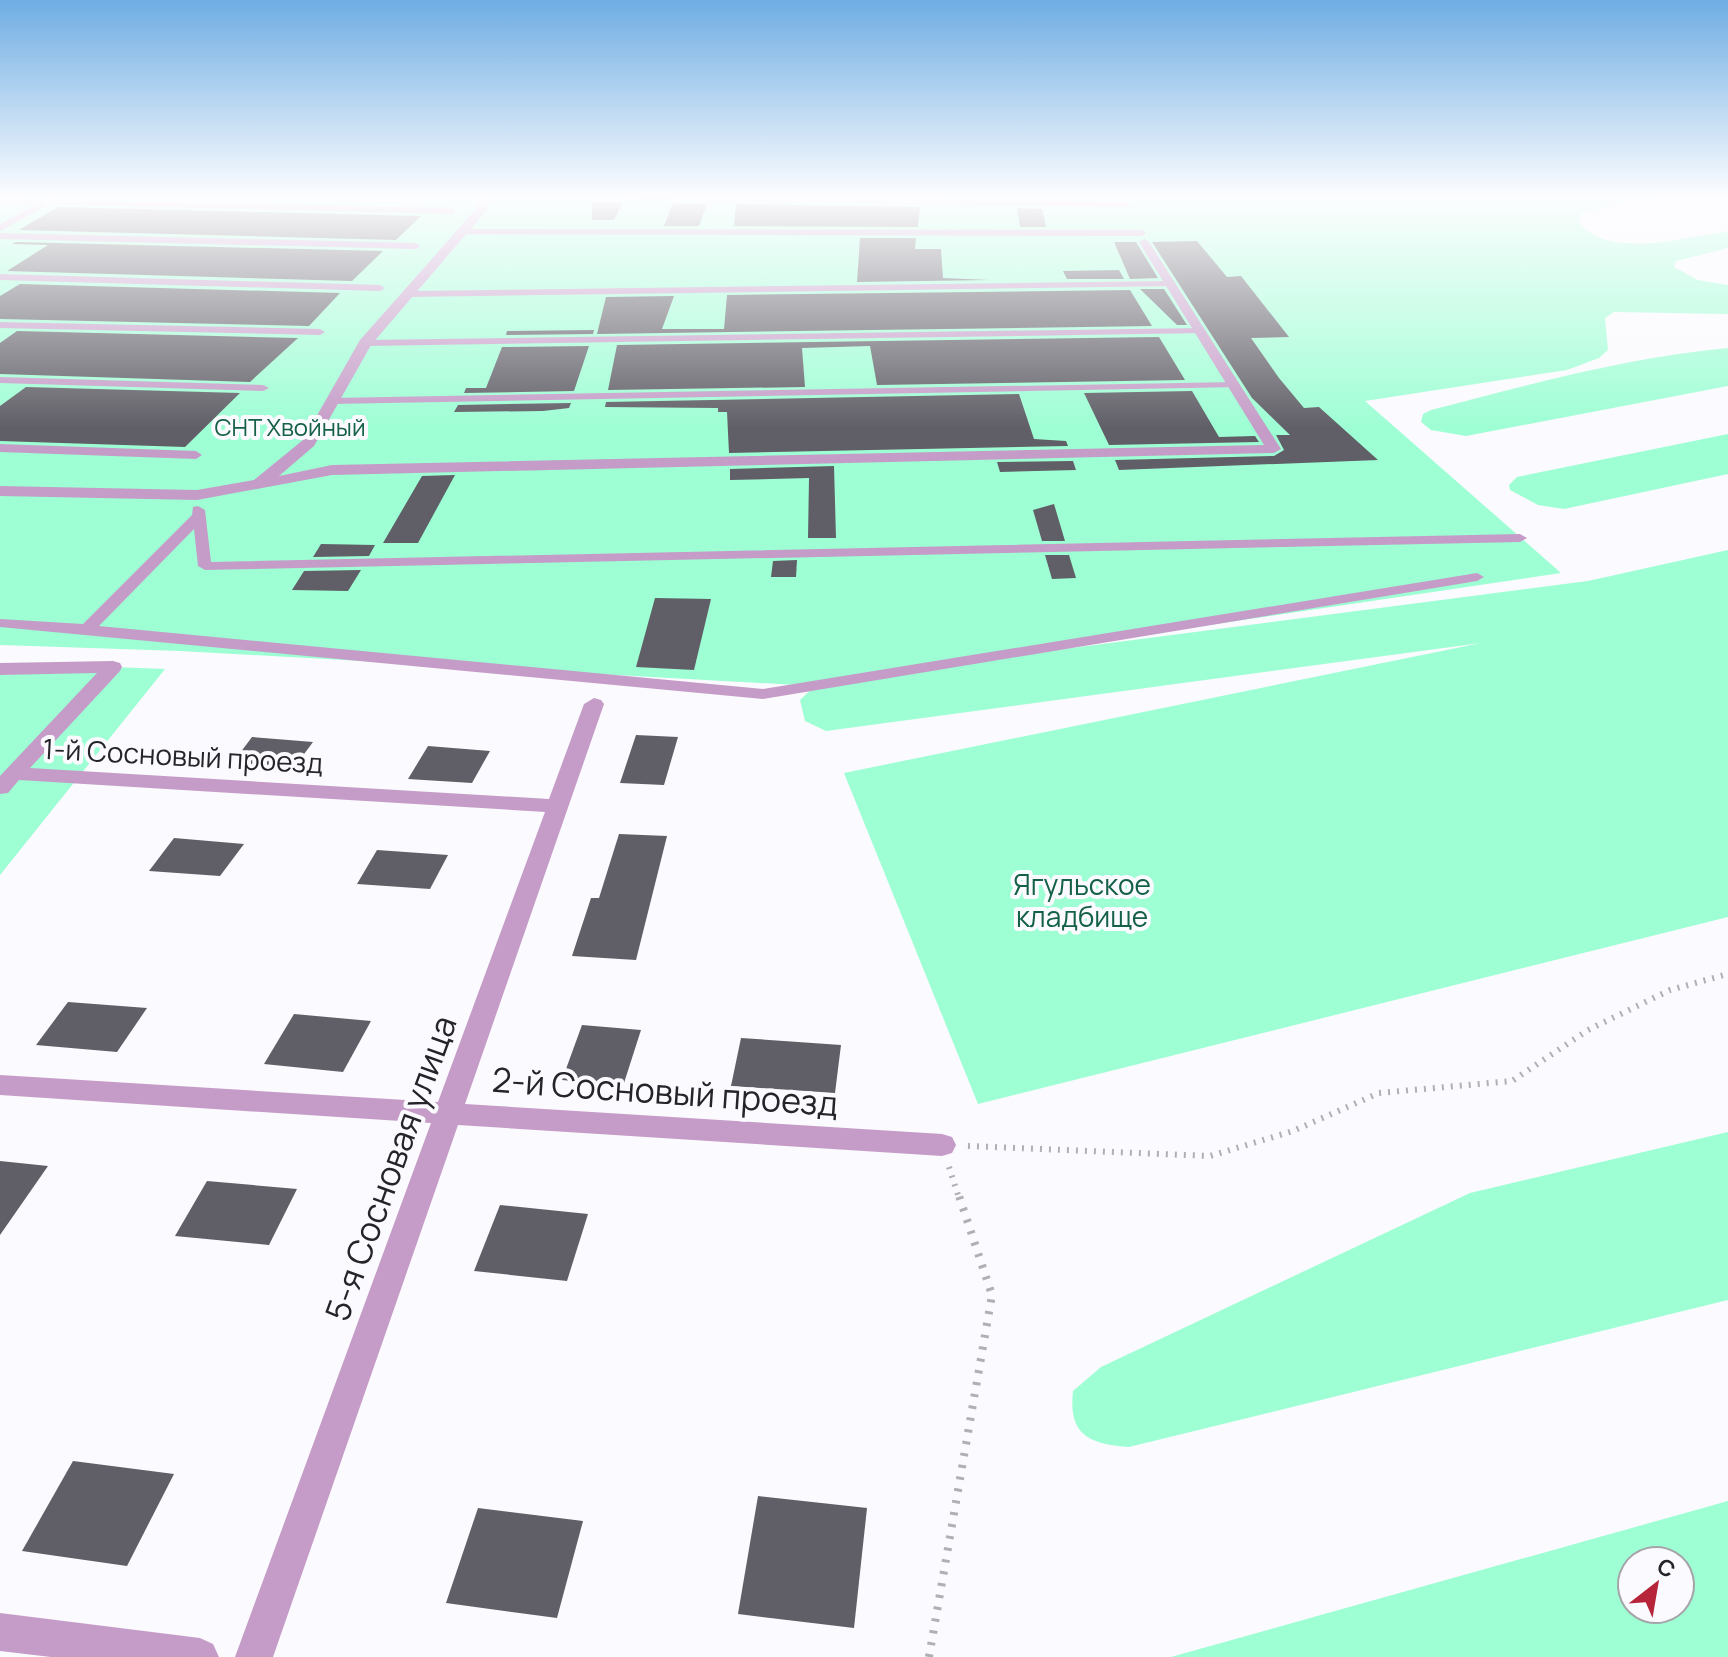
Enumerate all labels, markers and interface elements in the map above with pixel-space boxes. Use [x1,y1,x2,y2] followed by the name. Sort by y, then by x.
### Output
[214,410,366,443] park label: СНТ Хвойный
[42,729,324,781] street label: 1-й Сосновый проезд
[1013,865,1151,935] park label: Ягульское кладбище
[313,1009,467,1327] street label: 5-я Сосновая улица
[490,1056,840,1126] street label: 2-й Сосновый проезд
[1616,1545,1696,1625] north arrow
[1652,1551,1681,1585] text: С

